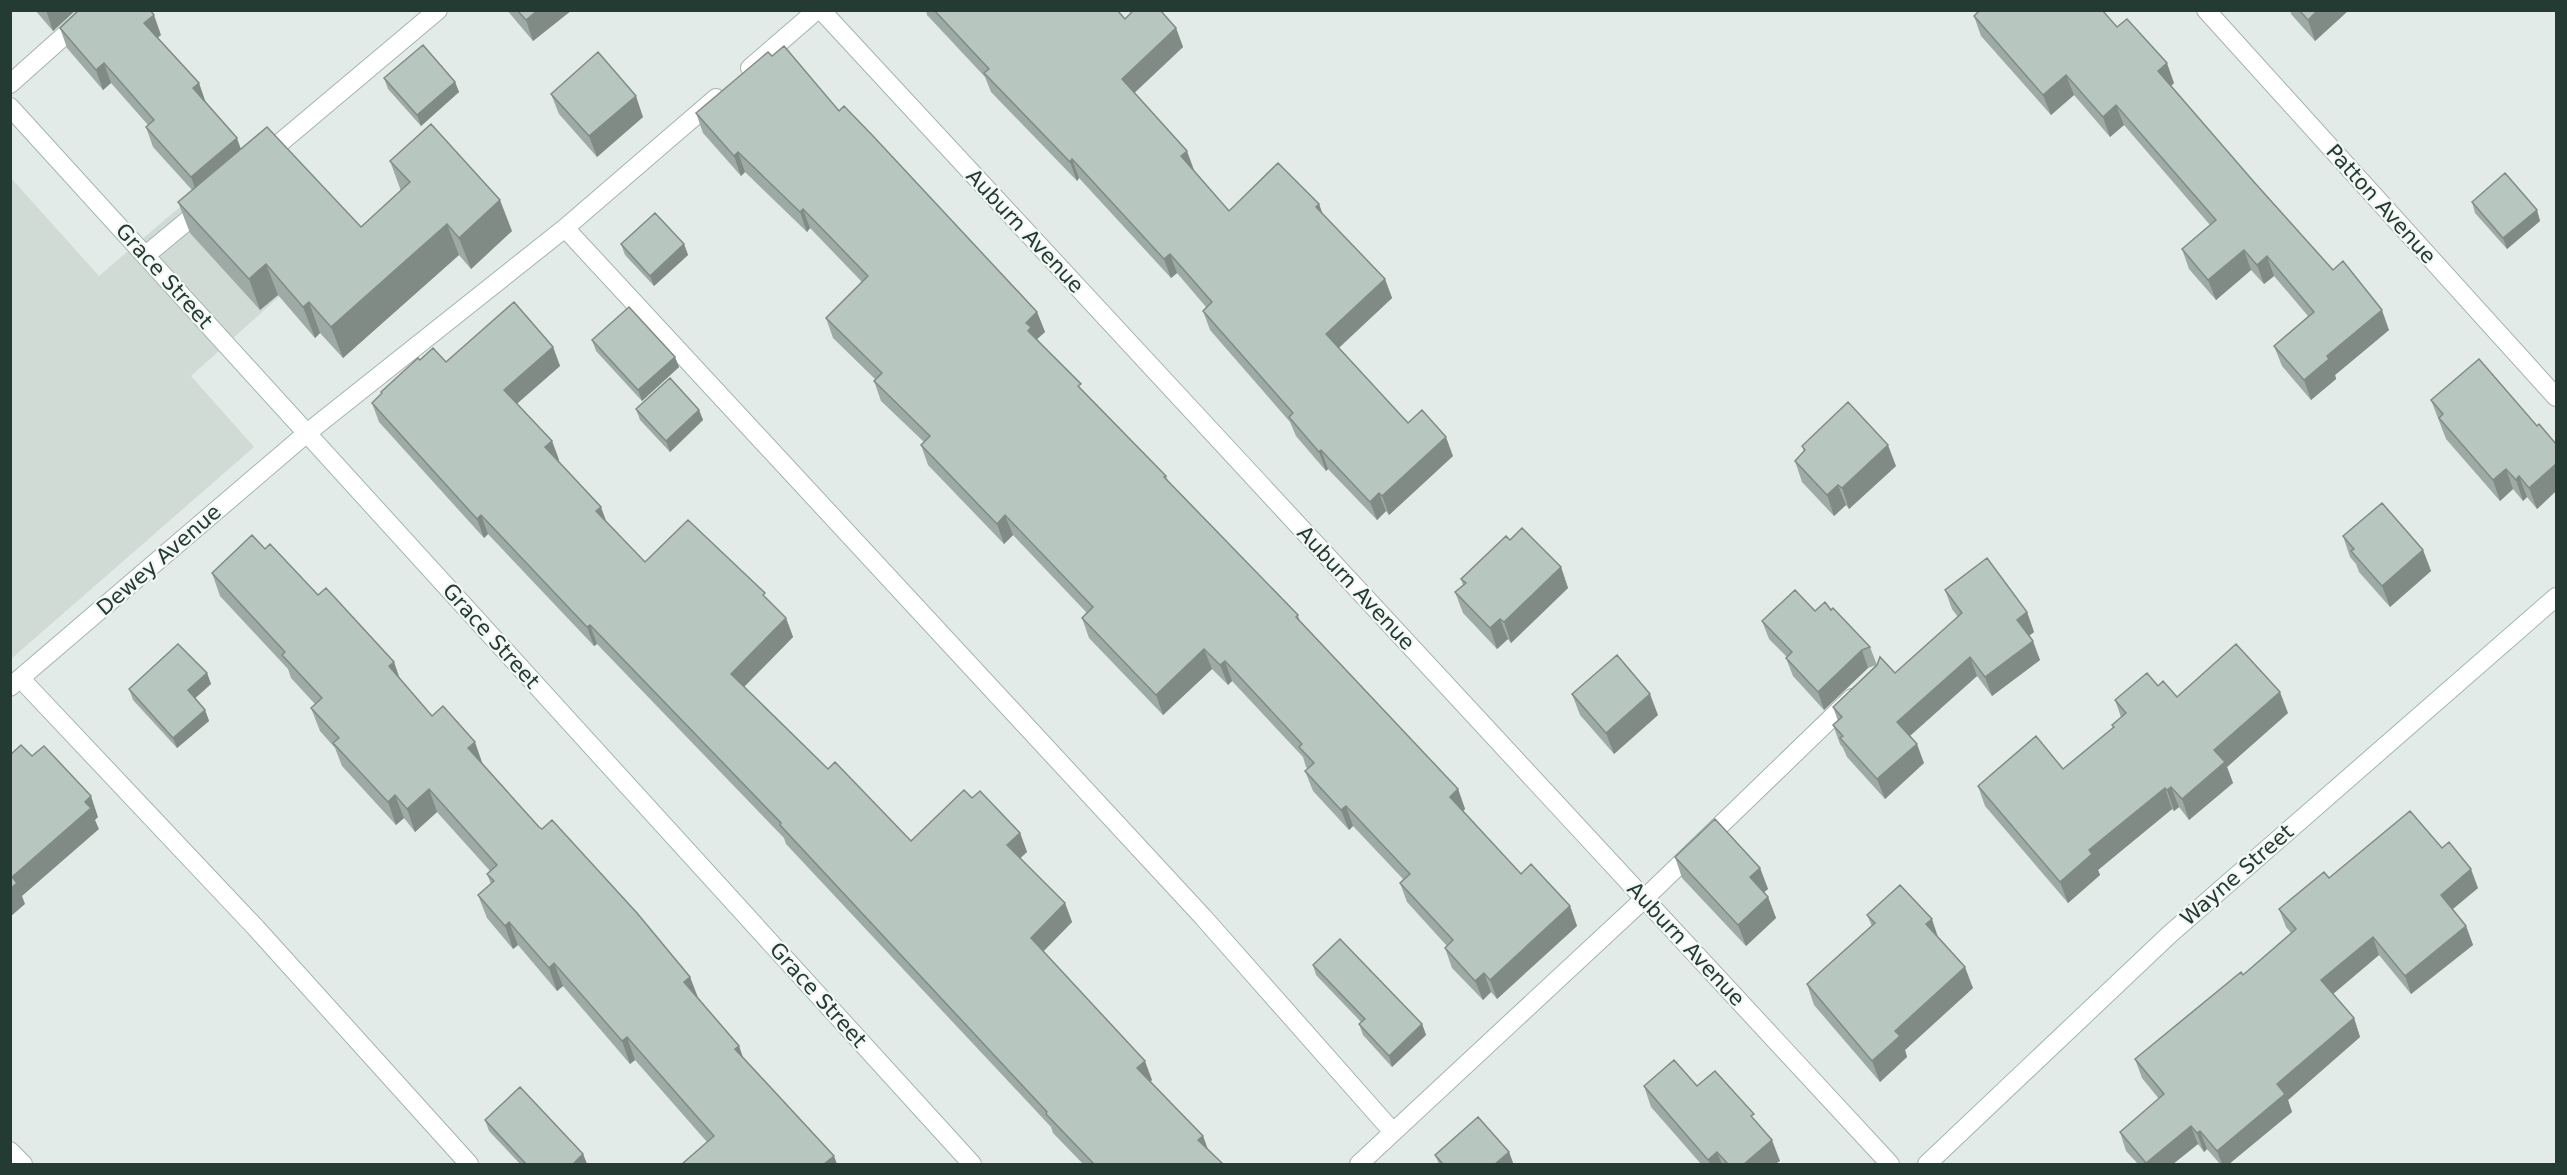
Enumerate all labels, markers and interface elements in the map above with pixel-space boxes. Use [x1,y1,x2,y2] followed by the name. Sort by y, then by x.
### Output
[2321,140,2441,268] street label: Patton Avenue
[961,164,1089,298] street label: Auburn Avenue
[111,219,217,333] street label: Grace Street
[92,500,226,620] street label: Dewey Avenue
[1292,521,1420,655] street label: Auburn Avenue
[438,579,544,693] street label: Grace Street
[2176,820,2298,930] street label: Wayne Street
[1622,877,1750,1011] street label: Auburn Avenue
[765,938,871,1052] street label: Grace Street

